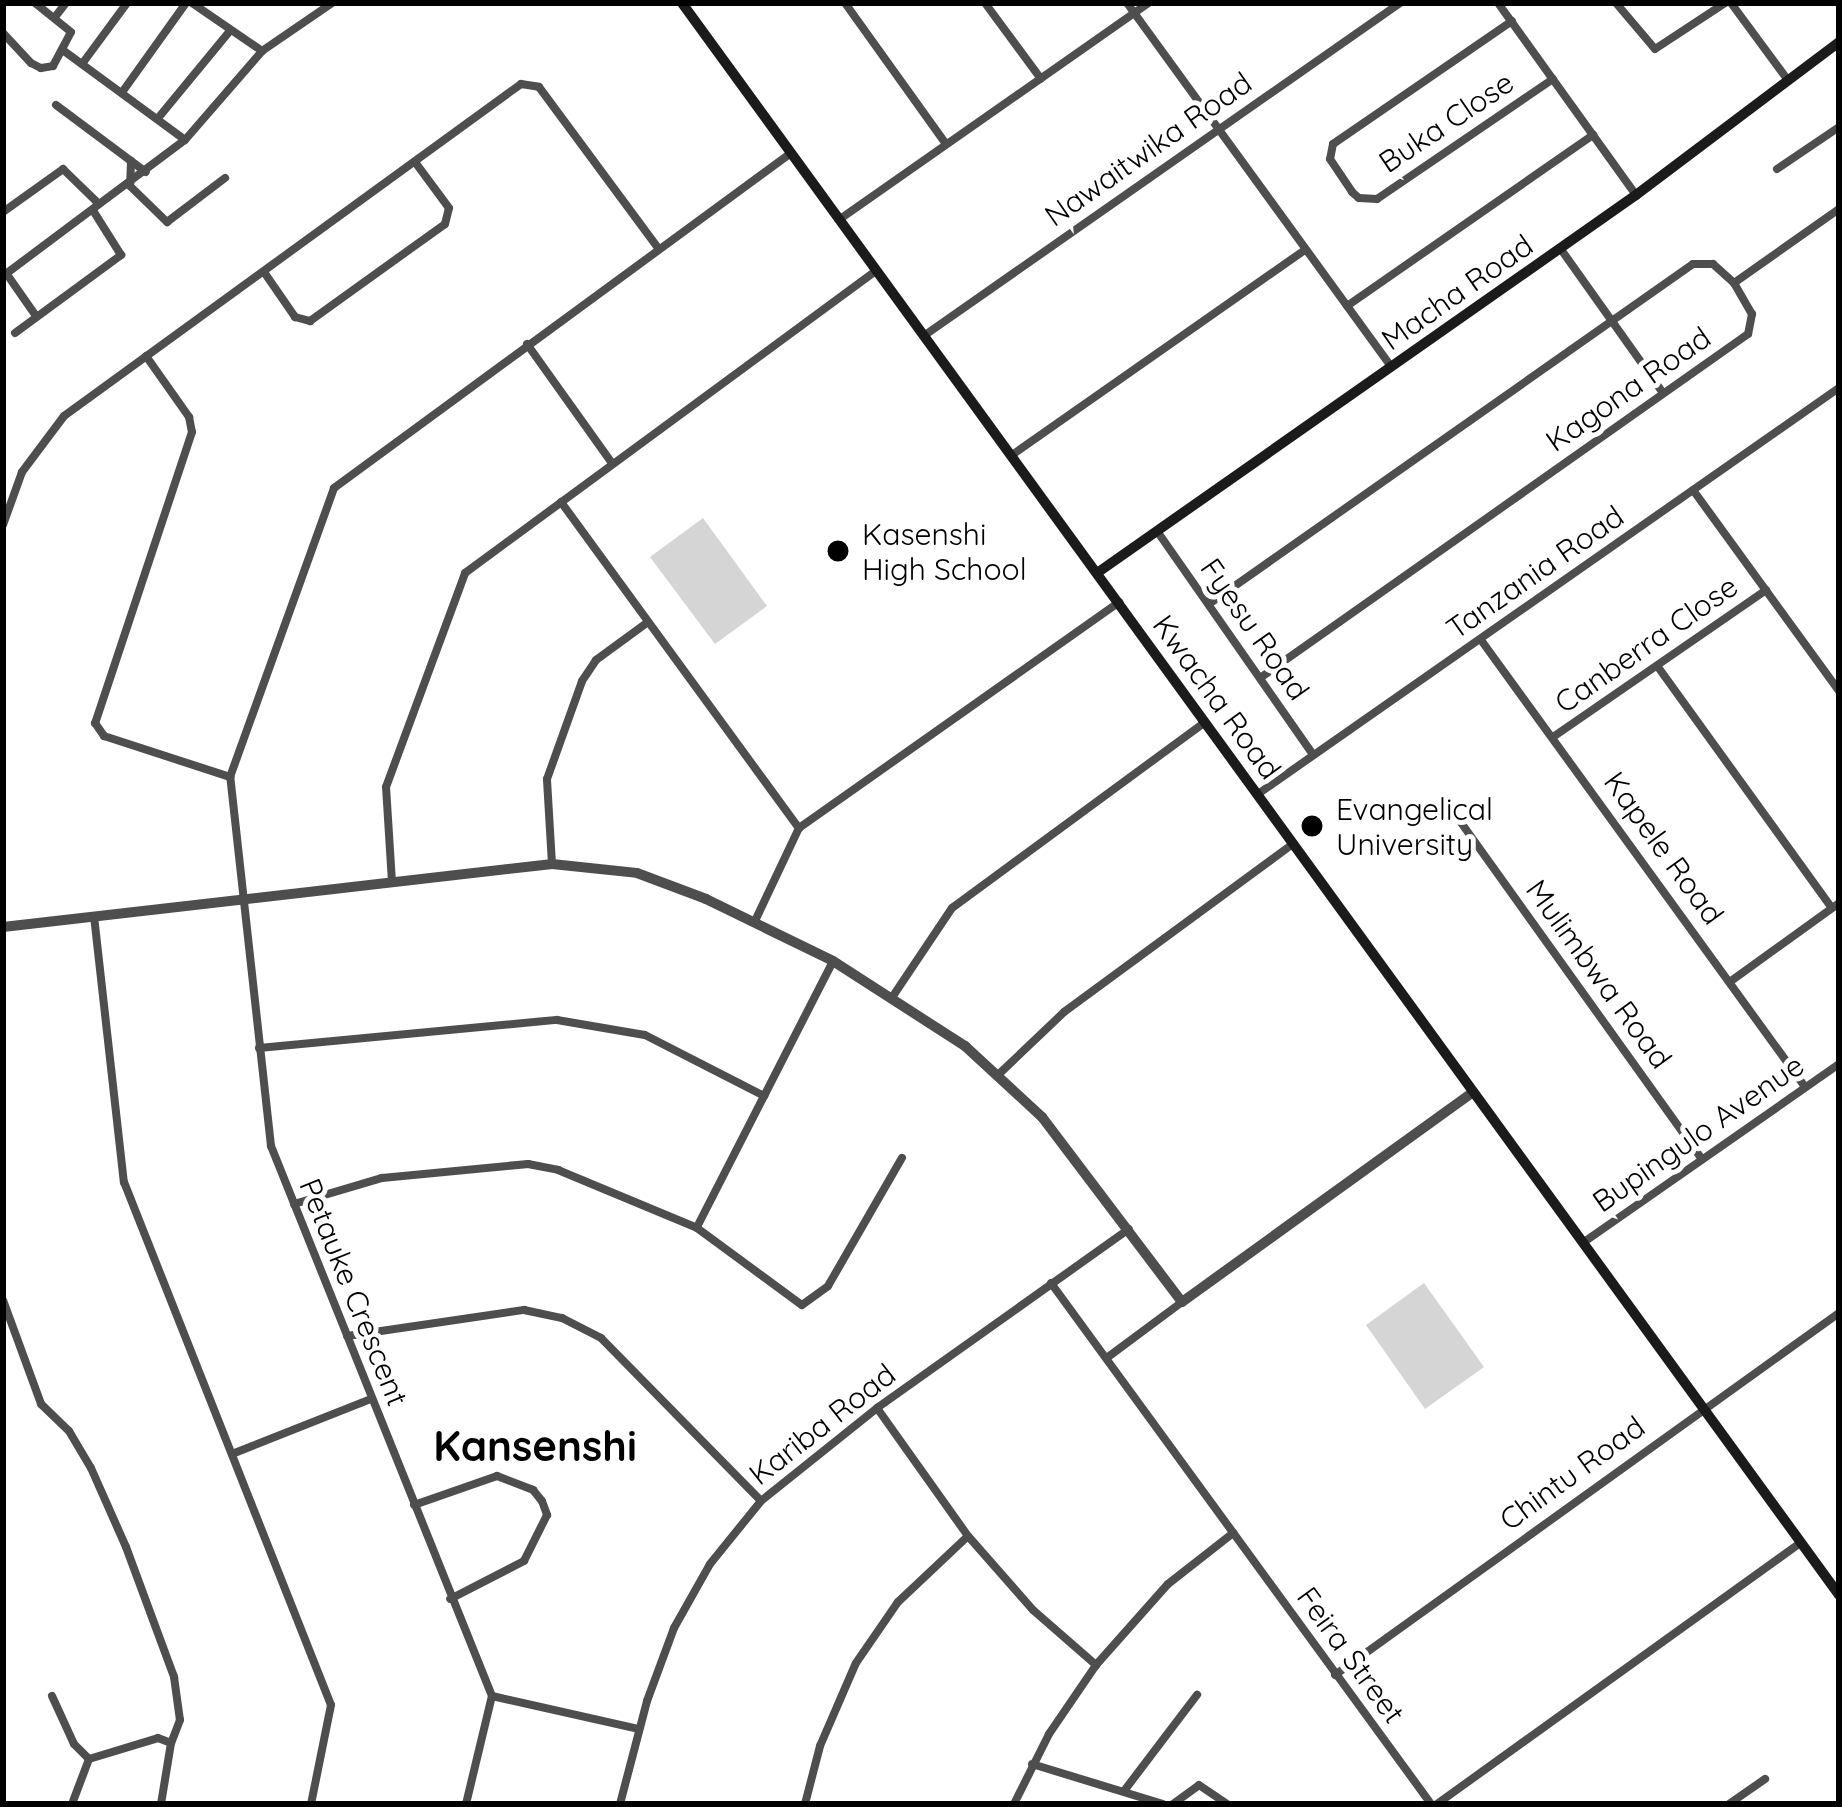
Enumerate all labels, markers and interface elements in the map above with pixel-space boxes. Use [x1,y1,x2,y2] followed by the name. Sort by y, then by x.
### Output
[1038,64,1258,234] street label: Nawaitwika Road
[1372,64,1520,180] street label: Buka Close
[1374,227,1540,357] street label: Macha Road
[1539,319,1717,459] street label: Kagona Road
[1440,498,1630,646] street label: Tanzania Road
[862,516,1027,586] place label: Kasenshi High School
[825,538,851,564] marker: Kasenshi High School
[1193,551,1317,707] street label: Fyesu Road
[1548,568,1744,720] street label: Canberra Close
[1145,608,1289,786] street label: Kwacha Road
[1597,765,1731,931] street label: Kapele Road
[1336,791,1493,862] place label: Evangelical University
[1299,813,1325,839] marker: Evangelical University
[1519,873,1679,1075] street label: Mulimbwa Road
[1585,1047,1811,1219] street label: Bupingulo Avenue
[292,1173,416,1411] street label: Petauke Crescent
[742,1356,902,1492] street label: Kariba Road
[1493,1408,1651,1538] street label: Chintu Road
[433,1421,637,1471] district label: Kansenshi
[1290,1580,1412,1730] street label: Feira Street

